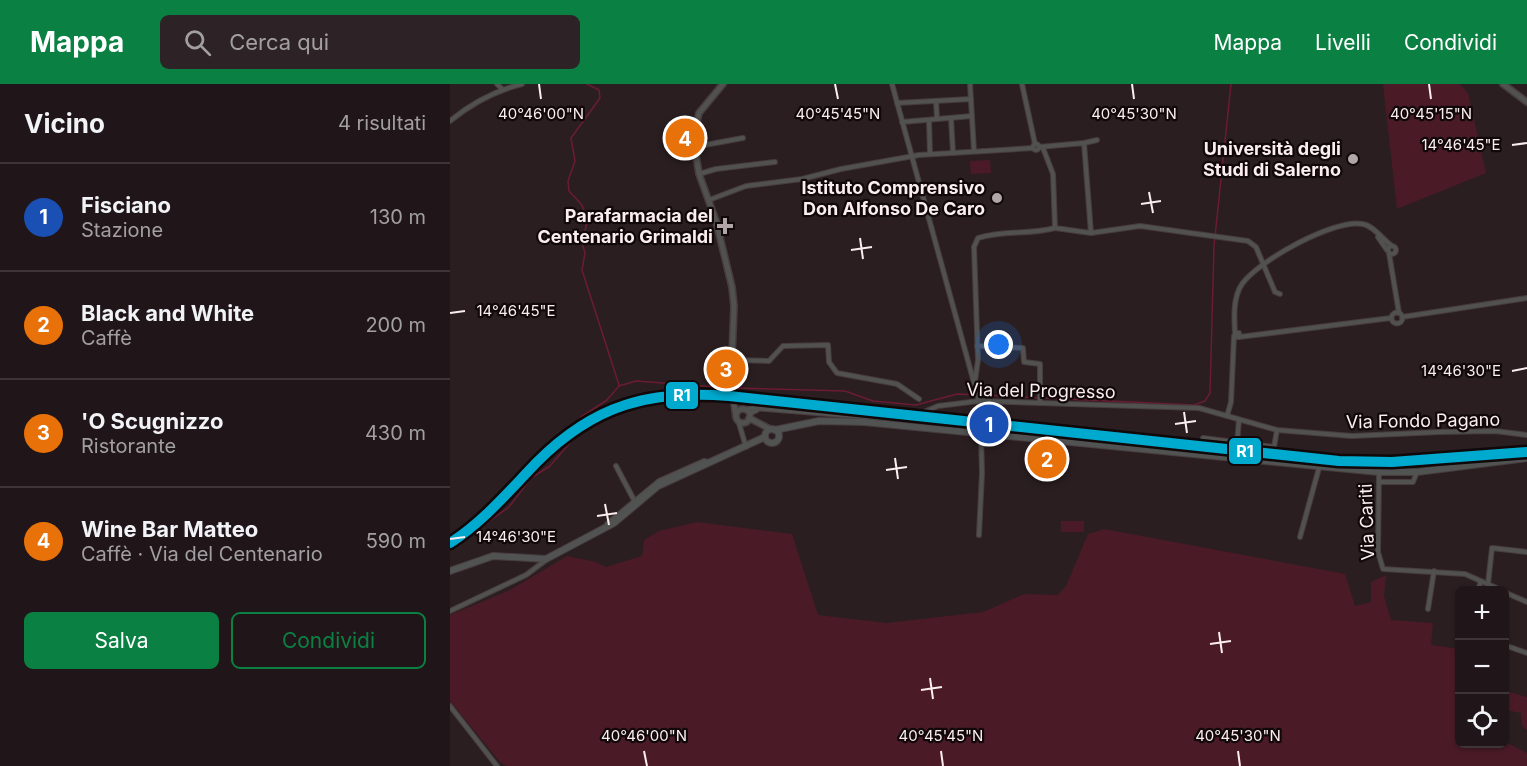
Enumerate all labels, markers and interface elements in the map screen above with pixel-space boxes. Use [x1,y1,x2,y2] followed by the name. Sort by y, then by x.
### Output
[160,15,580,69] search box
[30,25,124,59] text: Mappa
[181,26,214,59] icon: search
[229,29,329,55] text: Cerca qui
[1214,30,1282,55] text: Mappa
[1315,30,1371,55] text: Livelli
[1404,30,1497,55] text: Condividi
[498,104,584,123] text: 40°46'00"N
[796,104,880,123] text: 40°45'45"N
[1091,104,1177,123] text: 40°45'30"N
[1390,104,1472,123] text: 40°45'15"N
[24,108,105,139] text: Vicino
[338,111,426,135] text: 4 risultati
[666,116,704,160] pin: 4
[1421,135,1501,154] text: 14°46'45"E
[1203,138,1341,180] place label: Università degli Studi di Salerno
[1346,152,1360,166] marker: Università degli Studi di Salerno
[801,177,985,219] place label: Istituto Comprensivo Don Alfonso De Caro
[990,191,1004,205] marker: Istituto Comprensivo Don Alfonso De Caro
[81,192,171,218] text: Fisciano
[39,205,48,229] text: 1
[370,205,426,229] text: 130 m
[537,205,713,247] place label: Parafarmacia del Centenario Grimaldi
[81,218,163,242] text: Stazione
[718,219,732,233] marker: Parafarmacia del Centenario Grimaldi
[81,300,254,326] text: Black and White
[476,301,556,320] text: 14°46'45"E
[37,313,50,337] text: 2
[365,313,426,337] text: 200 m
[81,326,132,350] text: Caffè
[984,330,1013,359] your location
[706,346,746,392] pin: 3
[1421,361,1501,380] text: 14°46'30"E
[966,379,1116,402] street label: Via del Progresso
[665,381,699,410] line badge: R1
[673,385,691,405] text: R1
[970,402,1008,446] pin: 1
[81,408,223,434] text: 'O Scugnizzo
[1346,409,1500,432] street label: Via Fondo Pagano
[37,421,50,445] text: 3
[365,421,426,445] text: 430 m
[81,434,176,458] text: Ristorante
[1028,436,1066,482] pin: 2
[1228,437,1262,465] line badge: R1
[1236,441,1254,461] text: R1
[1355,483,1378,561] street label: Via Cariti
[81,516,258,542] text: Wine Bar Matteo
[476,527,556,546] text: 14°46'30"E
[37,529,50,553] text: 4
[366,529,426,553] text: 590 m
[81,542,323,566] text: Caffè · Via del Centenario
[1455,586,1509,748] map controls
[1455,586,1509,640] button: +
[24,612,219,669] button: Salva
[231,612,426,669] button: Condividi
[1455,640,1509,694] button: −
[1455,694,1509,748] button: locate
[601,726,687,745] text: 40°46'00"N
[899,726,983,745] text: 40°45'45"N
[1195,726,1281,745] text: 40°45'30"N

